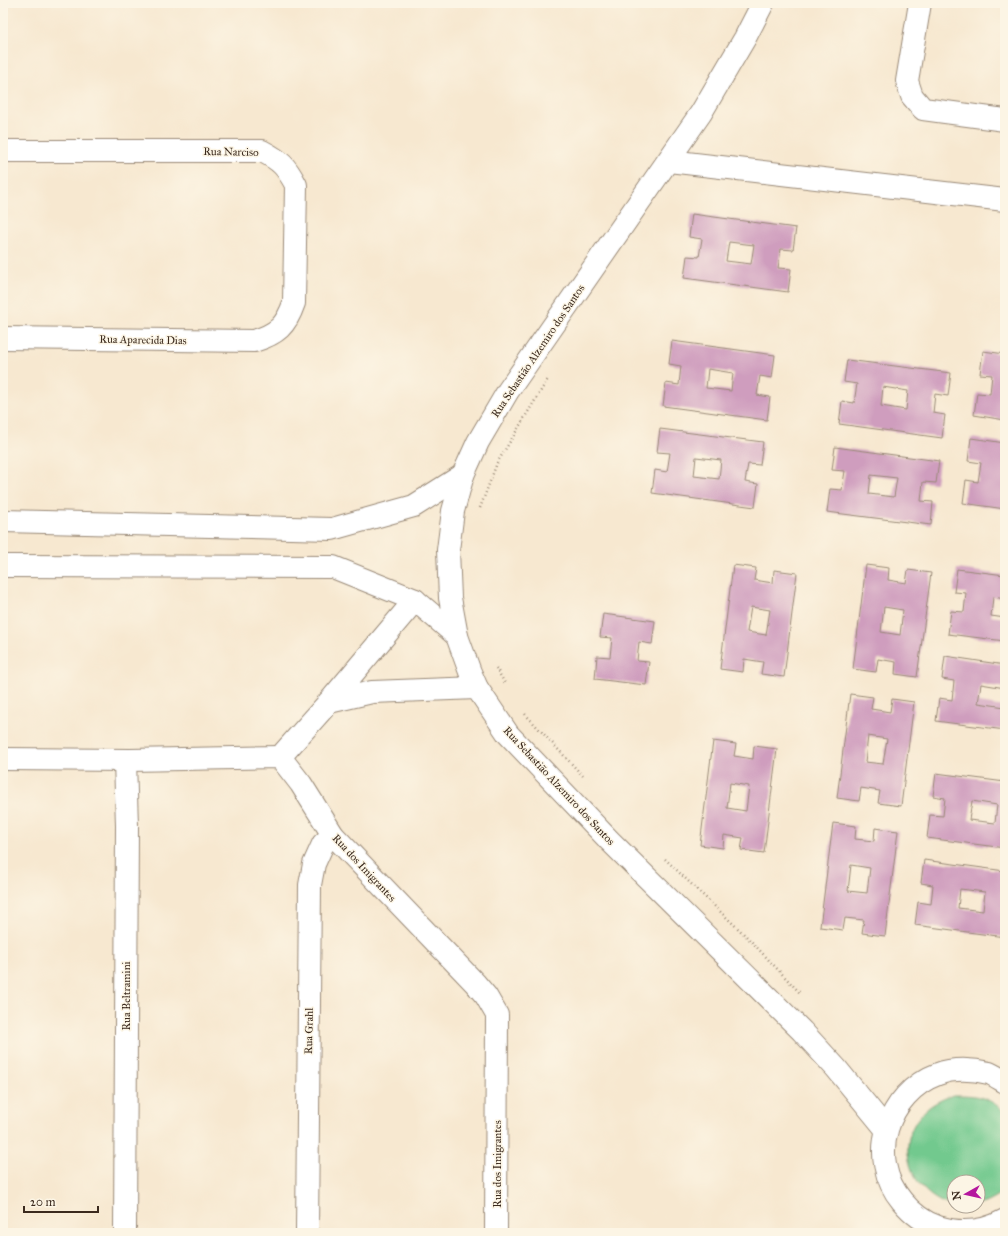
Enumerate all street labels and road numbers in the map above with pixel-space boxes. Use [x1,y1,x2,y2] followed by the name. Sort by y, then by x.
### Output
[203,145,259,159] street label: Rua Narciso
[489,282,587,420] street label: Rua Sebastião Alzemiro dos Santos
[99,333,187,347] street label: Rua Aparecida Dias
[501,724,617,848] street label: Rua Sebastião Alzemiro dos Santos
[329,832,399,904] street label: Rua dos Imigrantes
[120,961,133,1031] street label: Rua Beltramini
[302,1008,316,1054] street label: Rua Grahl
[491,1120,504,1208] street label: Rua dos Imigrantes

